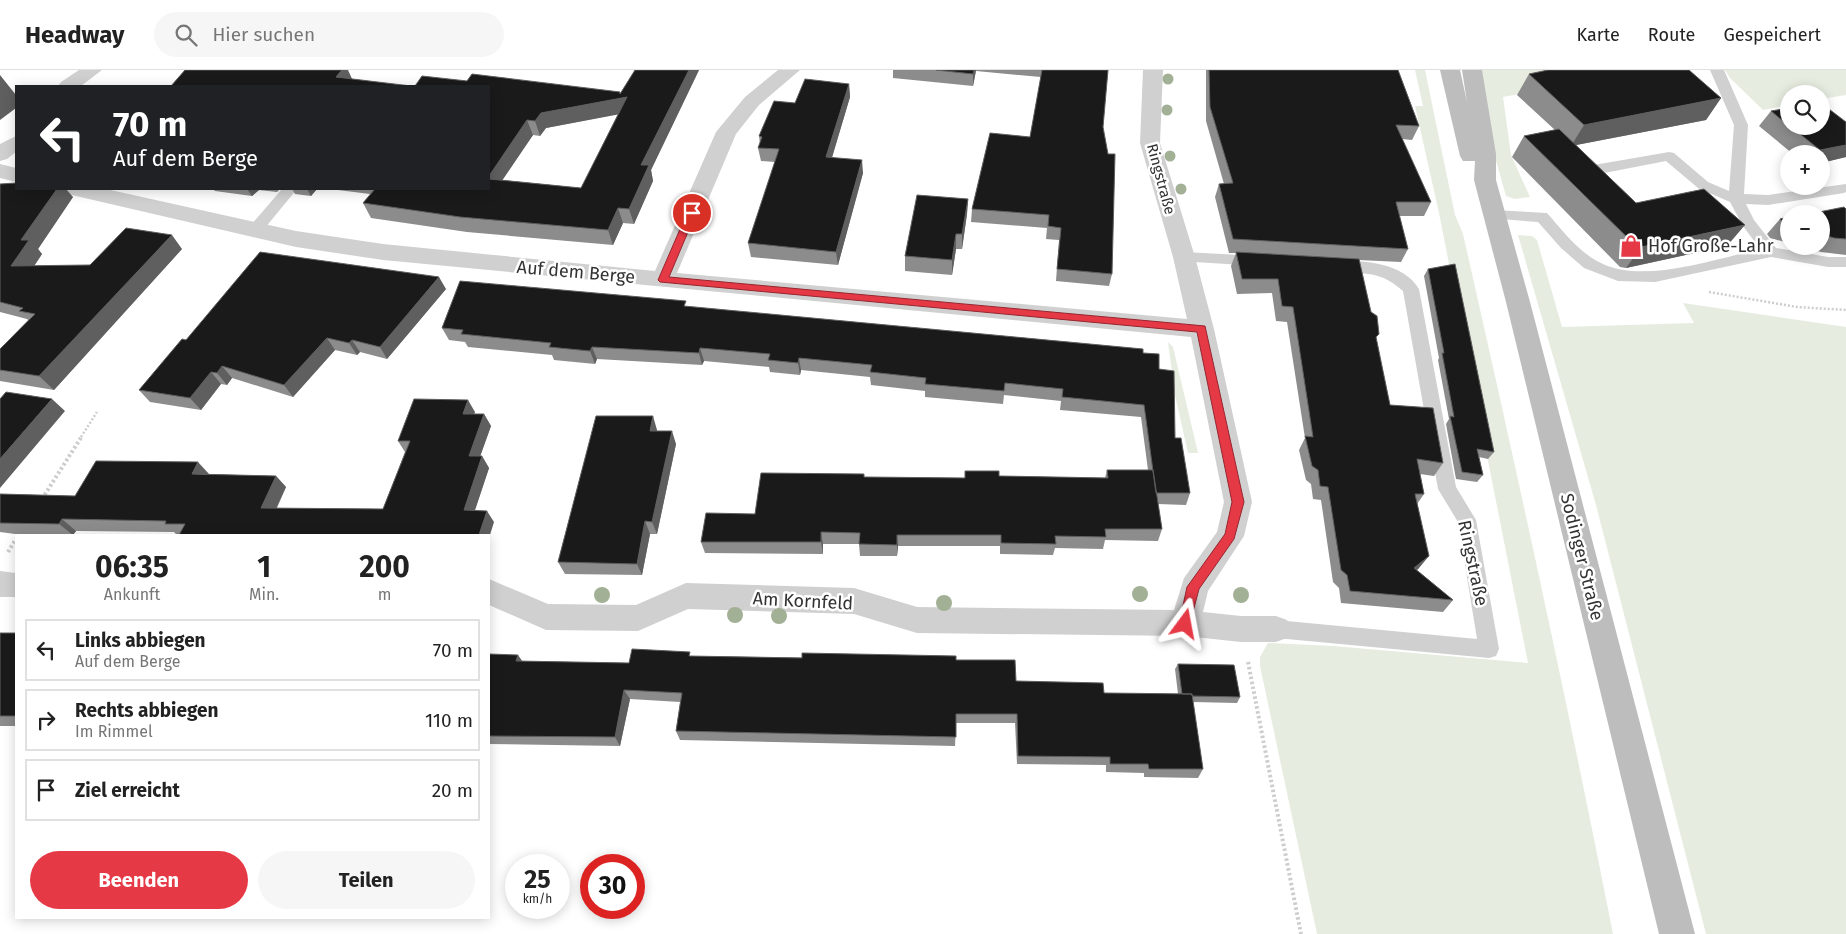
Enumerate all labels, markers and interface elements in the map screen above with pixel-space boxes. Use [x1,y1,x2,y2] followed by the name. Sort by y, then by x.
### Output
[154,12,504,57] search box
[25,21,124,49] text: Headway
[172,21,200,49] icon: search
[212,23,315,46] text: Hier suchen
[1577,24,1620,46] text: Karte
[1648,24,1695,46] text: Route
[1723,24,1821,46] text: Gespeichert
[1780,85,1830,255] map controls
[1780,85,1830,135] button: search
[113,103,187,145] text: 70 m
[30,105,95,170] icon: left
[1143,142,1179,216] street label: Ringstraße
[113,145,258,172] text: Auf dem Berge
[1780,145,1830,195] button: +
[671,192,713,234] pin
[678,199,706,227] icon: arrive
[1780,205,1830,255] button: −
[1618,233,1644,259] shop icon: Hof Große-Lahr
[1648,235,1774,257] place label: Hof Große-Lahr
[516,256,636,288] street label: Auf dem Berge
[1556,491,1608,623] street label: Sodinger Straße
[1453,518,1493,608] street label: Ringstraße
[95,549,169,585] text: 06:35
[257,549,271,585] text: 1
[359,549,410,585] text: 200
[104,585,160,604] text: Ankunft
[249,585,279,604] text: Min.
[378,585,391,604] text: m
[752,587,854,615] street label: Am Kornfeld
[1158,597,1210,649] position arrow
[75,629,206,652] text: Links abbiegen
[32,636,60,664] icon: left
[433,639,473,662] text: 70 m
[75,652,181,671] text: Auf dem Berge
[75,699,218,722] text: Rechts abbiegen
[32,706,60,734] icon: right
[425,709,473,732] text: 110 m
[75,722,153,741] text: Im Rimmel
[32,776,60,804] icon: arrive
[75,779,180,802] text: Ziel erreicht
[432,779,473,802] text: 20 m
[30,851,248,909] button: Beenden
[258,851,475,909] button: Teilen
[580,854,645,919] speed limit sign: 30
[524,865,551,895] text: 25
[523,892,552,906] text: km/h

